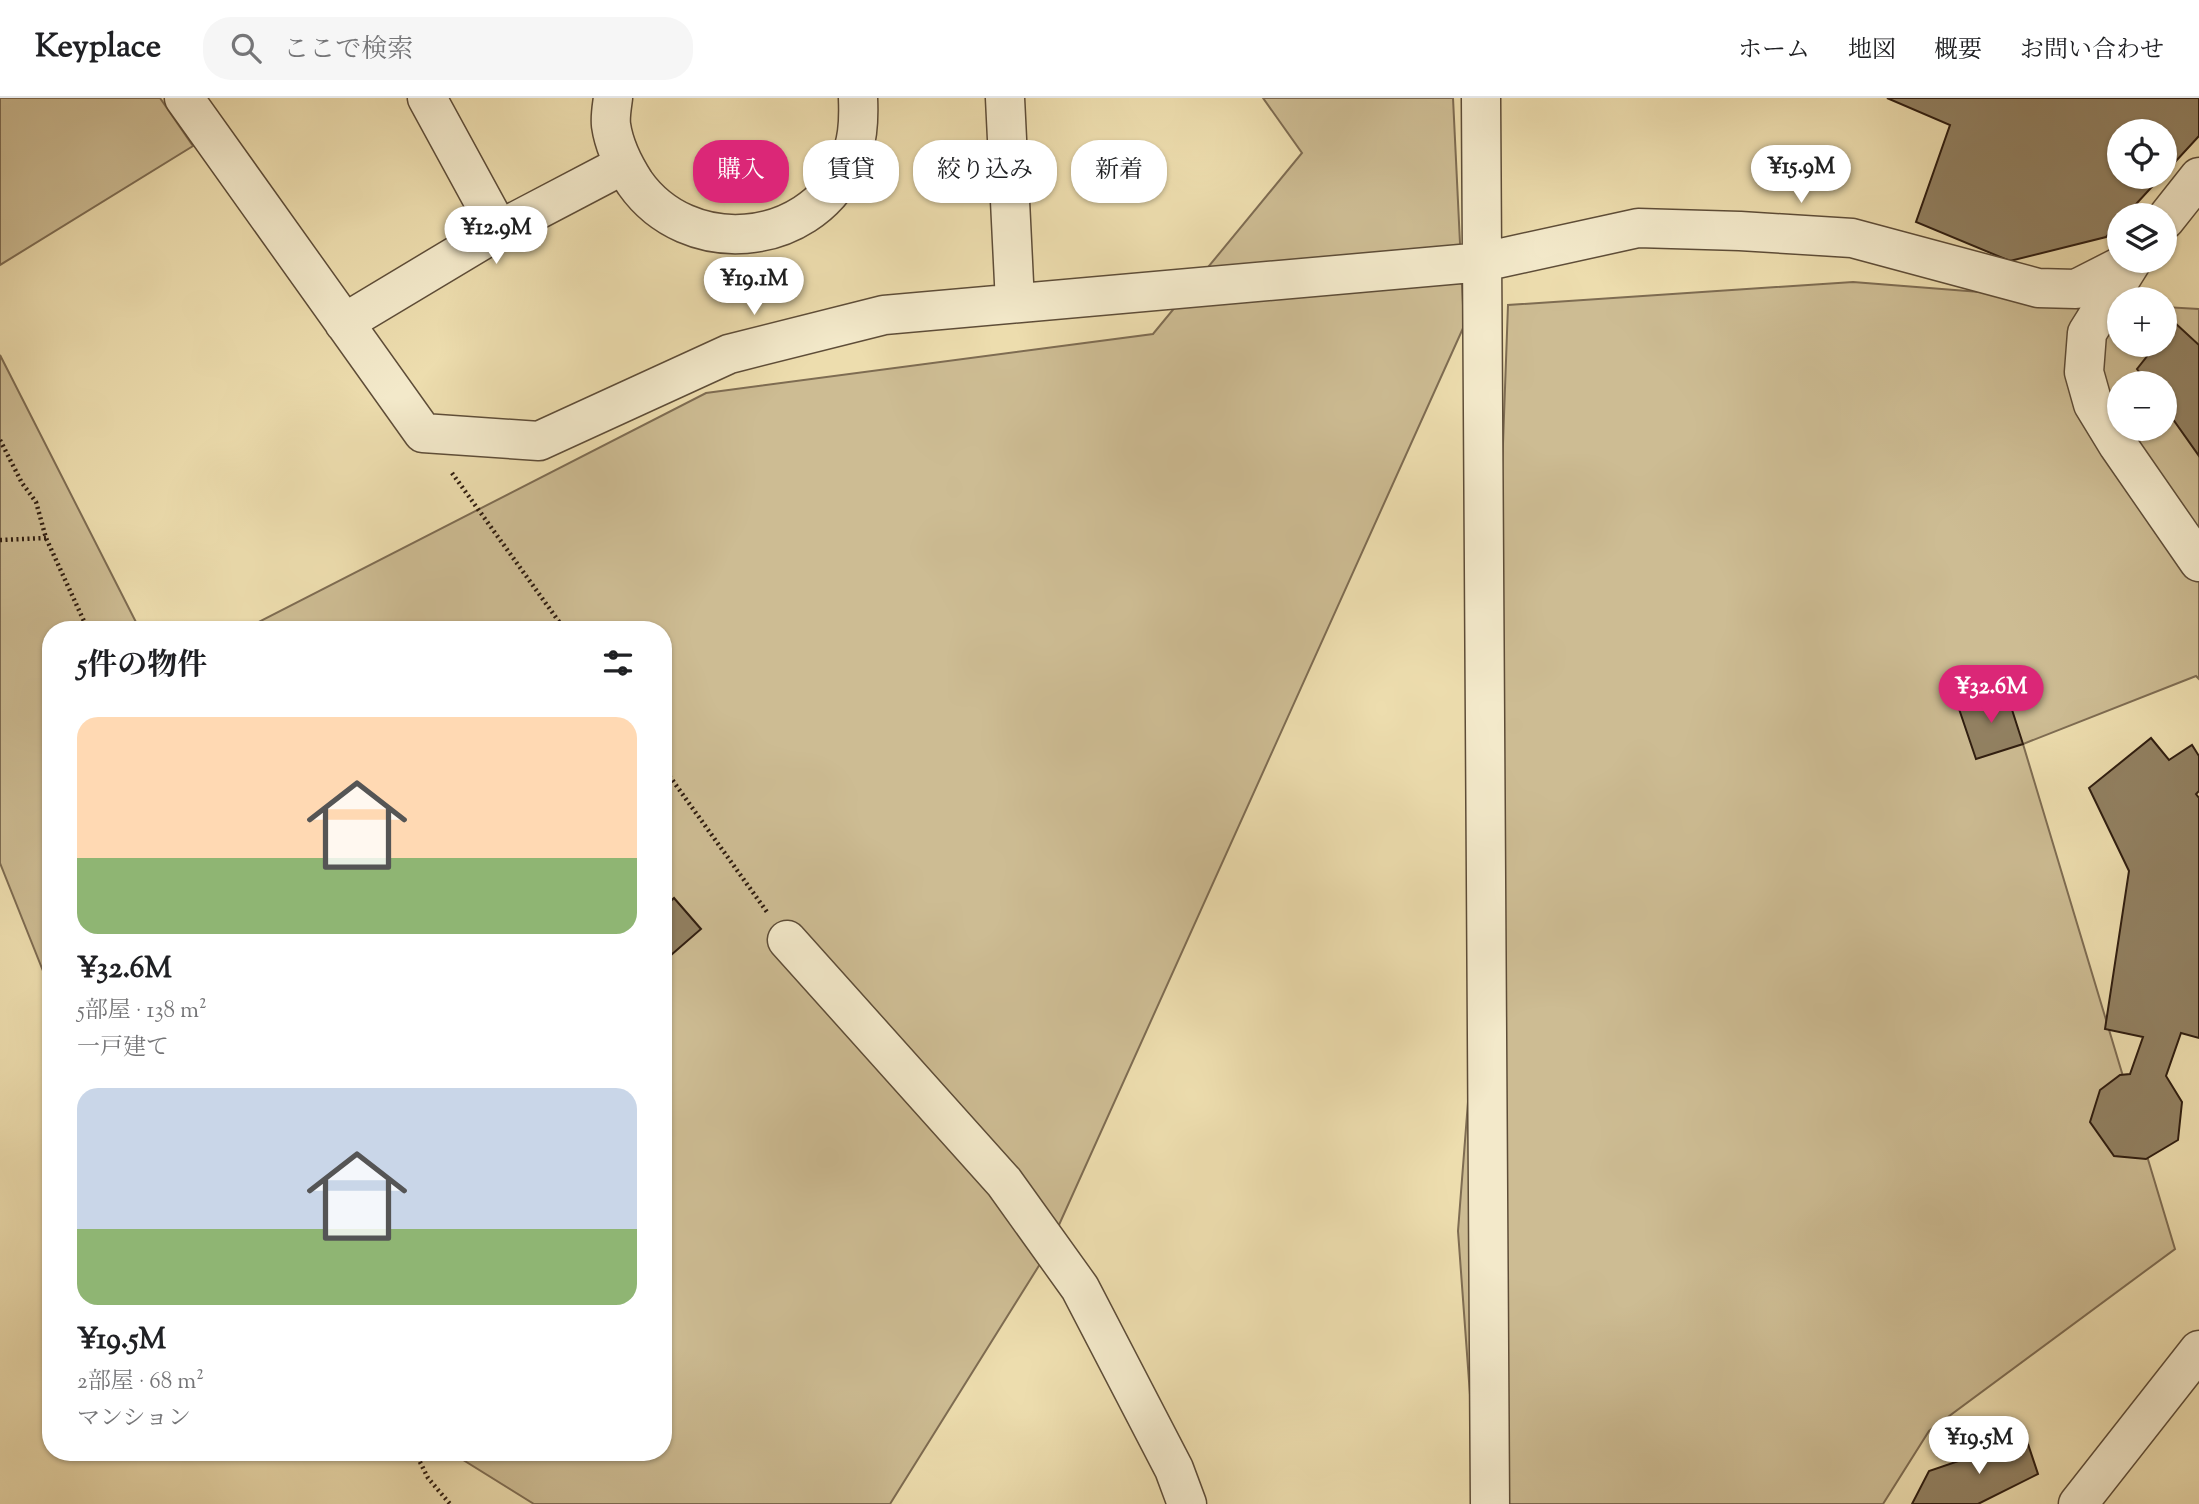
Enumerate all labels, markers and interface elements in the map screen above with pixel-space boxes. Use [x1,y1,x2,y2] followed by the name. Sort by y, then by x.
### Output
[203,17,693,80] search box
[35,24,161,72] text: Keyplace
[227,29,265,67] icon: search
[283,32,413,69] text: ここで検索
[1738,34,1810,68] text: ホーム
[1848,34,1896,68] text: 地図
[1934,34,1982,68] text: 概要
[2020,34,2164,68] text: お問い合わせ
[2107,119,2177,441] map controls
[2107,119,2177,189] button: locate
[693,140,789,203] chip: 購入
[803,140,899,203] chip: 賃貸
[913,140,1057,203] chip: 絞り込み
[1071,140,1167,203] chip: 新着
[1744,146,1858,205] pin: ¥15.9M
[1767,151,1835,184] text: ¥15.9M
[2107,203,2177,273] button: layers
[439,206,553,266] pin: ¥12.9M
[460,212,532,245] text: ¥12.9M
[697,258,811,317] pin: ¥19.1M
[720,263,788,296] text: ¥19.1M
[2107,287,2177,357] button: +
[2107,371,2177,441] button: −
[599,644,637,682] icon: filters
[77,645,207,688] text: 5件の物件
[1934,666,2048,725] pin: ¥32.6M
[1955,671,2027,704] text: ¥32.6M
[294,762,420,888] icon: home
[77,948,172,991] text: ¥32.6M
[77,995,207,1028] text: 5部屋 · 138 m²
[77,1032,169,1065] text: 一戸建て
[294,1133,420,1259] icon: home
[77,1319,166,1362] text: ¥19.5M
[77,1366,204,1399] text: 2部屋 · 68 m²
[77,1403,191,1436] text: マンション
[1922,1416,2036,1476] pin: ¥19.5M
[1945,1422,2013,1455] text: ¥19.5M

